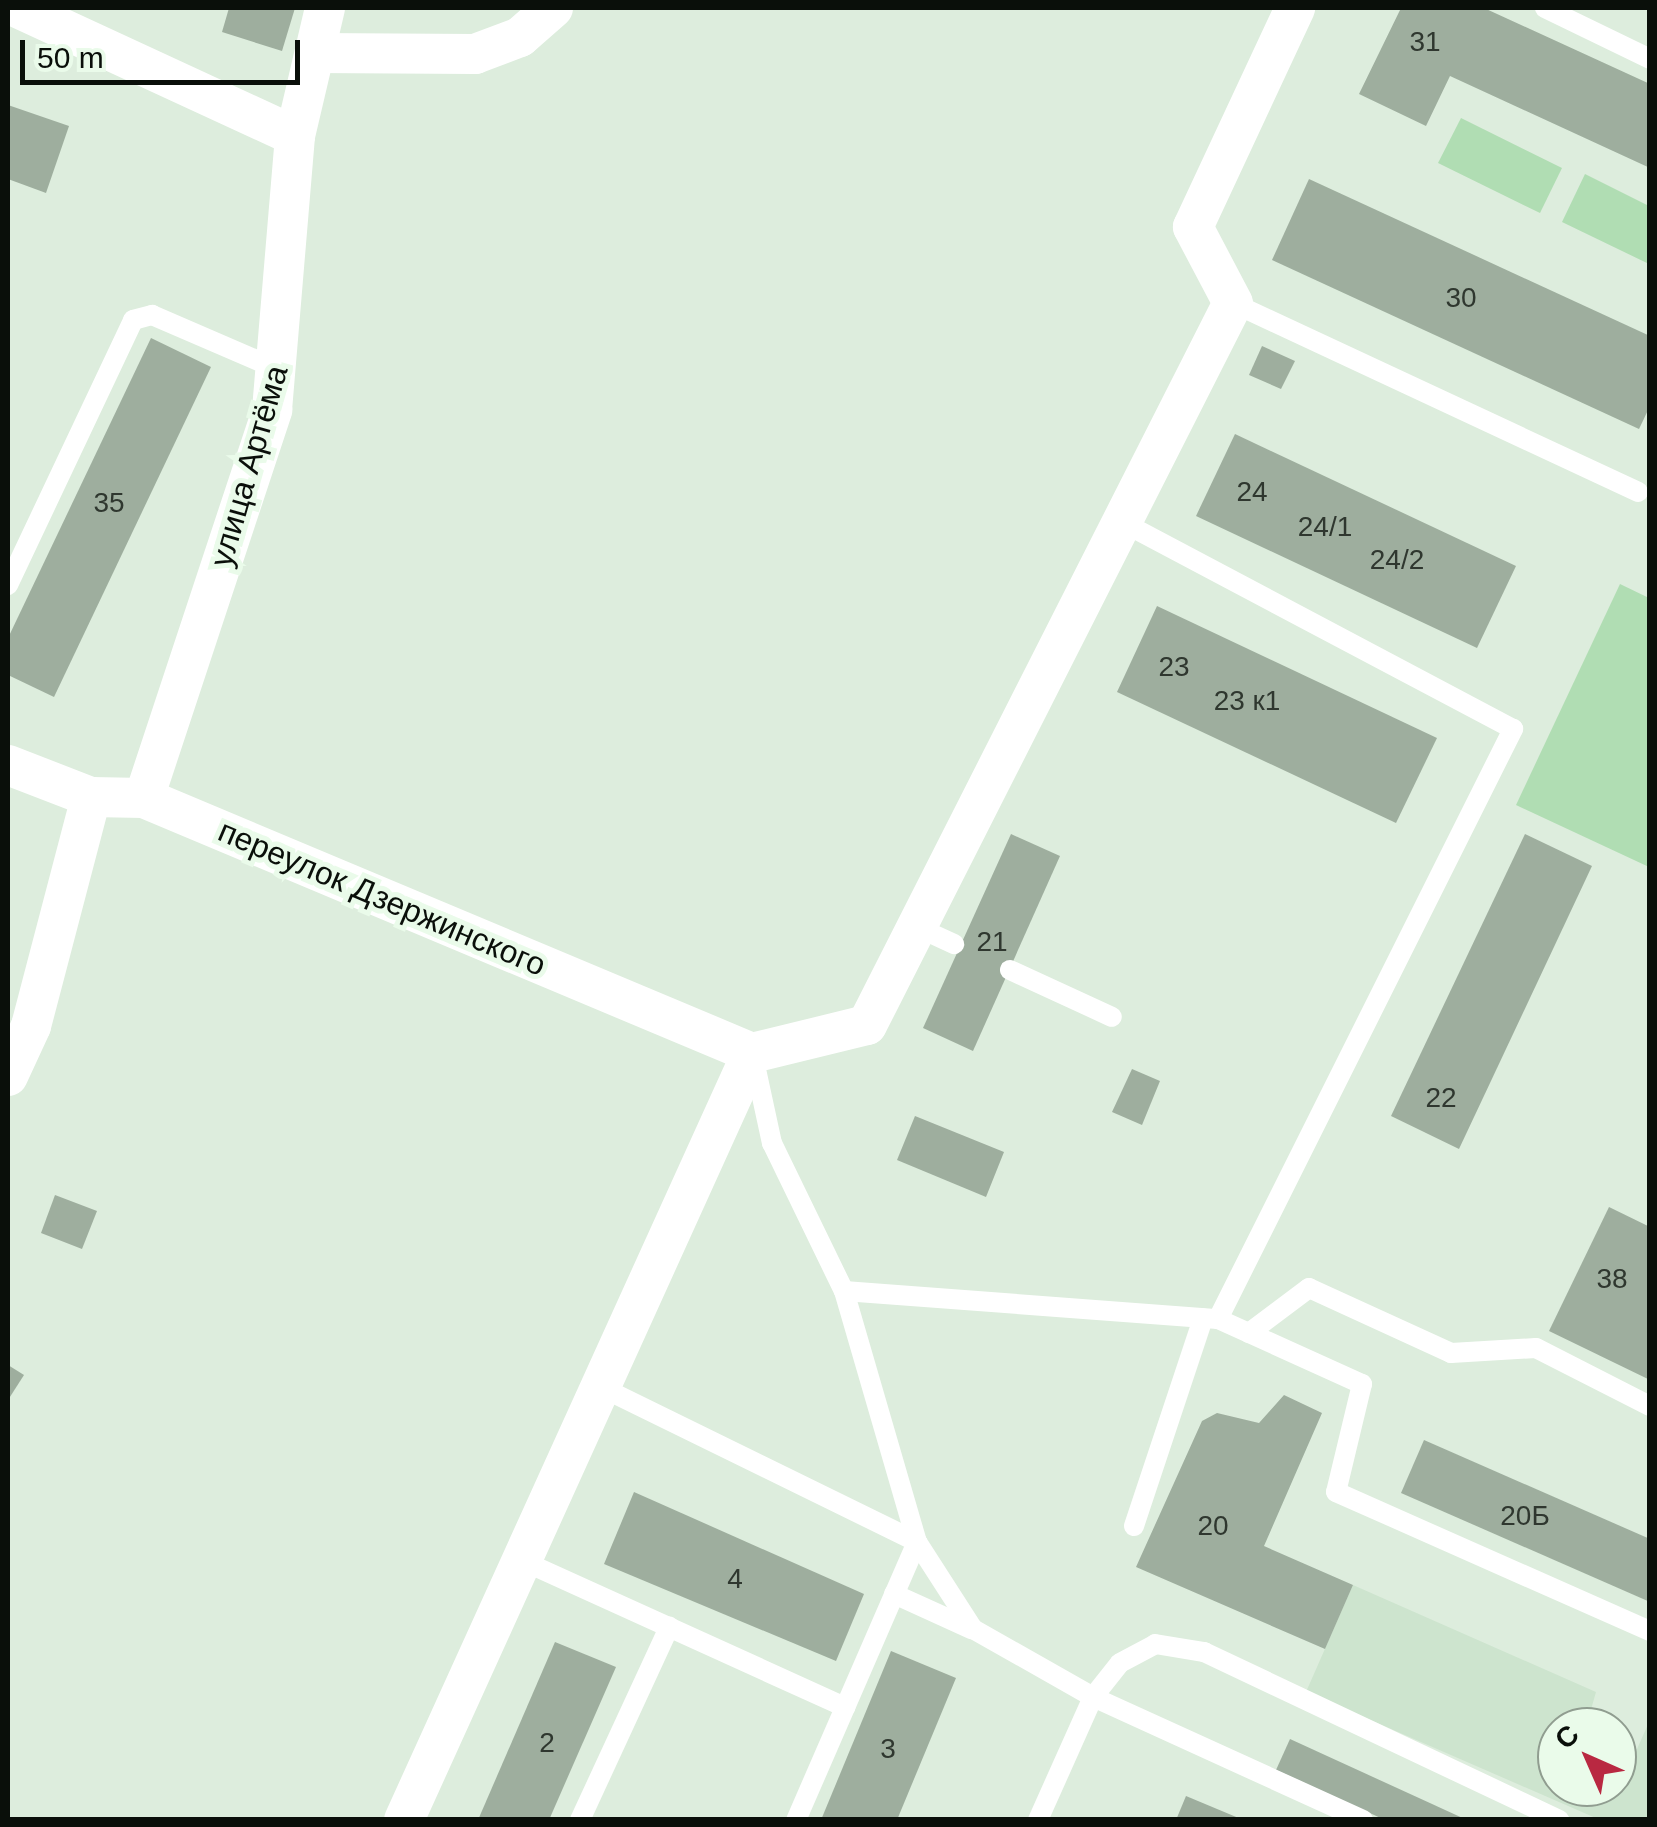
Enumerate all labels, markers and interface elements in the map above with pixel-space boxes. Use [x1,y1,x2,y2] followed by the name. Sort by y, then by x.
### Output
[25,20,305,82] scale bar
[1409,25,1441,59] house number: 31
[37,41,104,74] text: 50 m
[1445,281,1477,315] house number: 30
[202,361,296,571] street label: улица Артёма
[1236,475,1268,509] house number: 24
[93,486,125,520] house number: 35
[1298,510,1352,544] house number: 24/1
[1370,543,1424,577] house number: 24/2
[1158,650,1190,684] house number: 23
[1214,684,1280,718] house number: 23 к1
[213,812,551,984] street label: переулок Дзержинского
[976,925,1008,959] house number: 21
[1425,1081,1457,1115] house number: 22
[1596,1262,1628,1296] house number: 38
[1500,1499,1550,1533] house number: 20Б
[1197,1509,1229,1543] house number: 20
[727,1562,743,1596] house number: 4
[1537,1707,1637,1807] north arrow
[1549,1719,1585,1755] text: С
[539,1726,555,1760] house number: 2
[880,1732,896,1766] house number: 3

